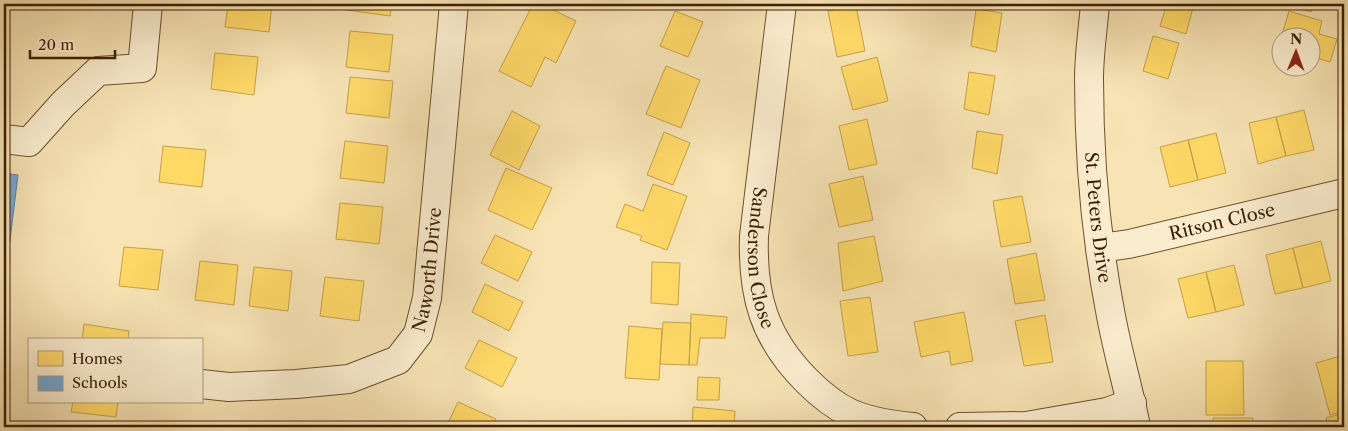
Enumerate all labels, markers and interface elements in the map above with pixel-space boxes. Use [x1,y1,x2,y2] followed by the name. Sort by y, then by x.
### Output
[30,28,115,60] scale bar
[1270,28,1320,78] north arrow
[1290,30,1302,48] text: N
[38,35,74,54] text: 20 m
[1080,151,1116,285] street label: St. Peters Drive
[743,186,779,332] street label: Sanderson Close
[1167,199,1277,245] street label: Ritson Close
[408,206,446,334] street label: Naworth Drive
[28,338,202,404] legend
[72,349,123,368] text: Homes
[72,373,128,392] text: Schools

